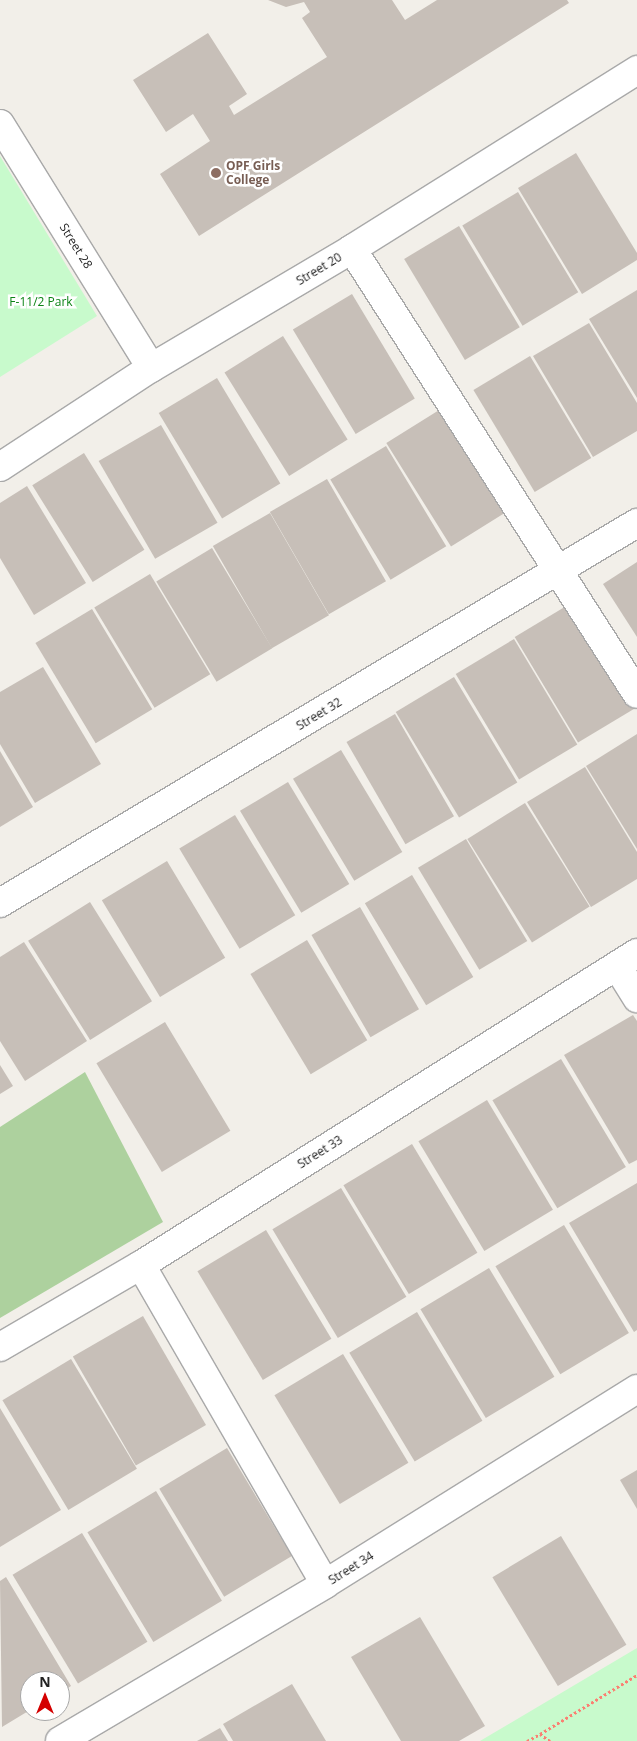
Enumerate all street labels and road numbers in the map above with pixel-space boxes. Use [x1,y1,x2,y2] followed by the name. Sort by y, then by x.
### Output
[57,221,95,271] street label: Street 28
[294,250,344,288] street label: Street 20
[294,695,344,733] street label: Street 32
[295,1133,345,1171] street label: Street 33
[326,1549,376,1587] street label: Street 34

